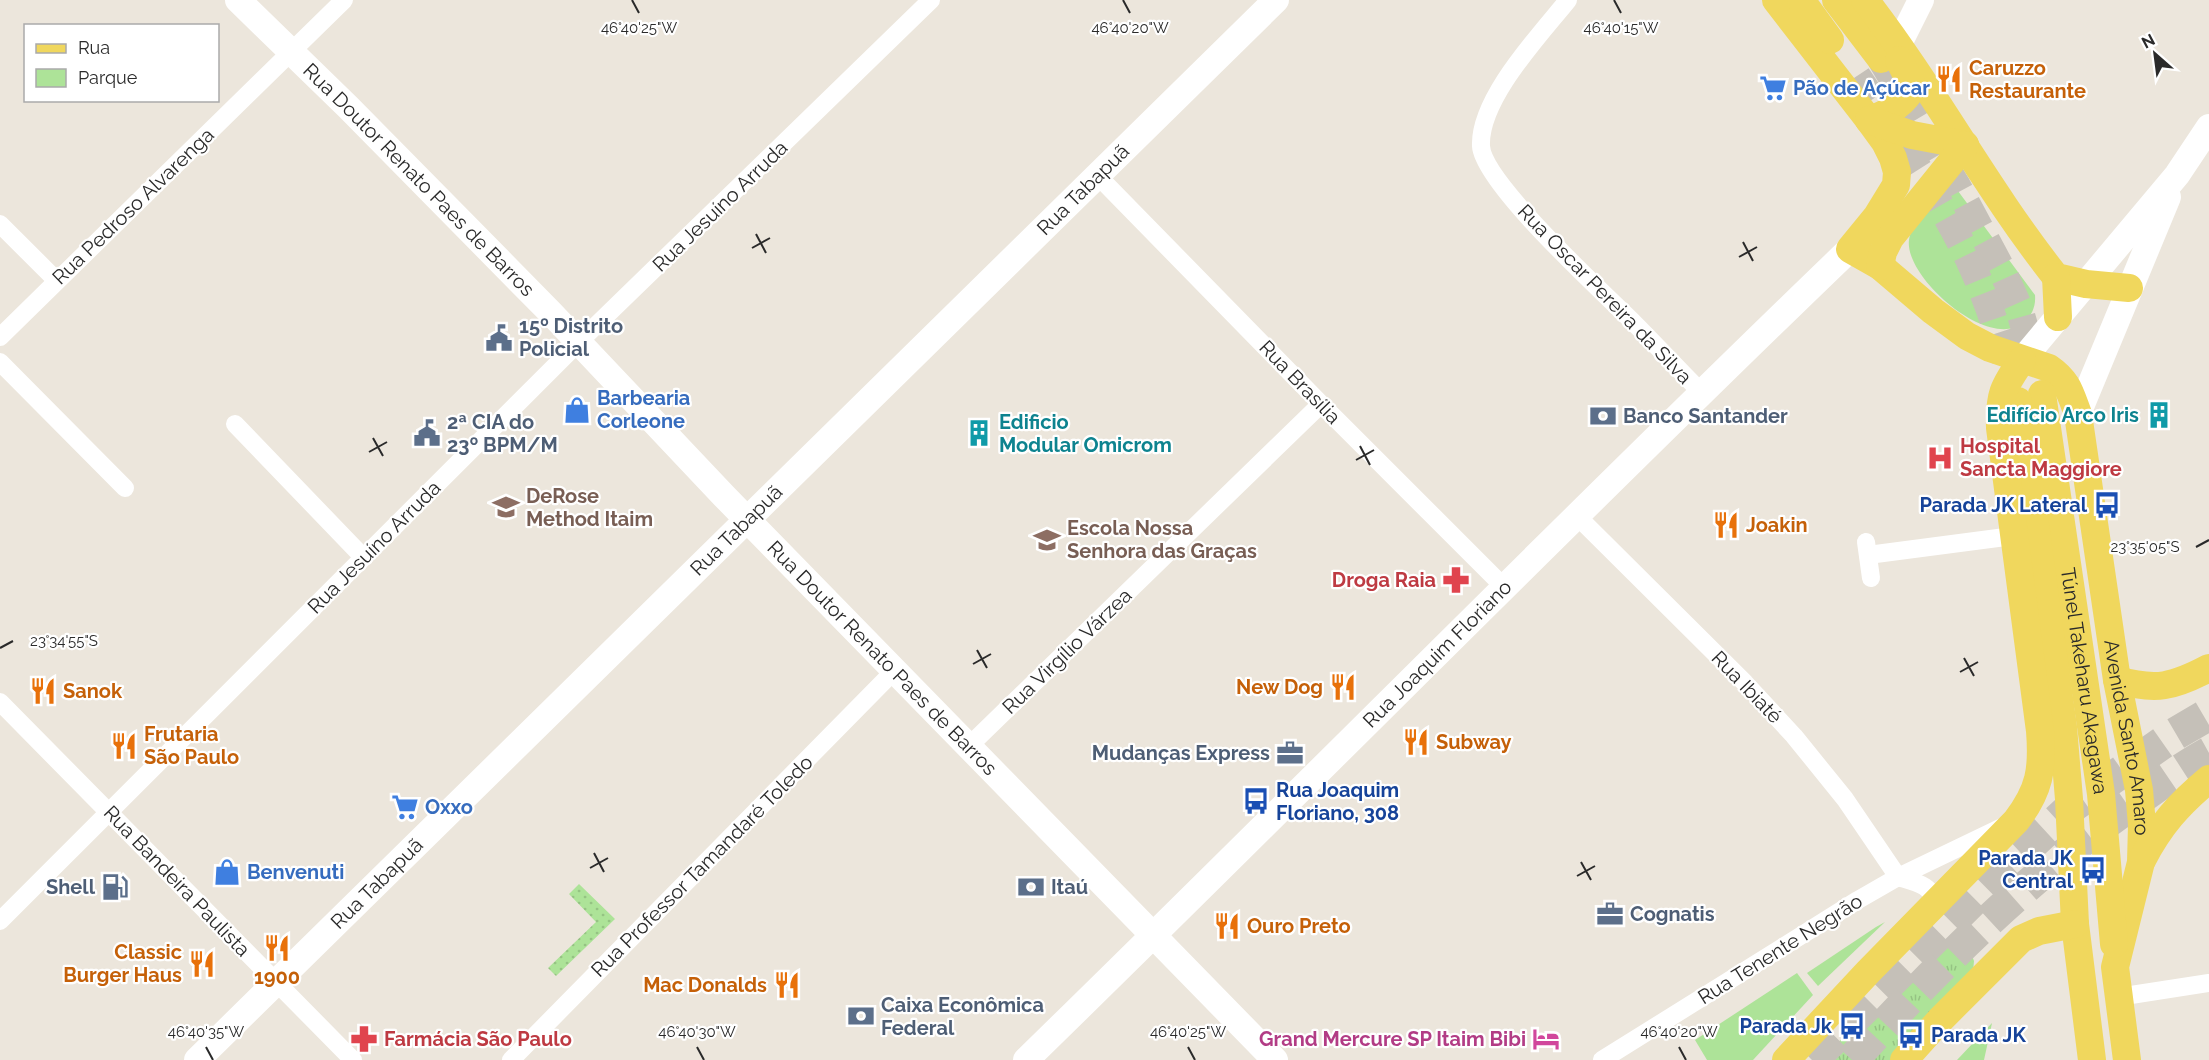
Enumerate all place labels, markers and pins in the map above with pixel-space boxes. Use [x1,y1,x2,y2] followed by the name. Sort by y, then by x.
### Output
[1969,56,2086,103] place label: Caruzzo Restaurante
[1934,64,1964,94] restaurant icon: Caruzzo Restaurante
[1758,73,1788,103] supermarket icon: Pão de Açúcar
[1793,76,1930,100] place label: Pão de Açúcar
[519,314,623,361] place label: 15º Distrito Policial
[484,323,514,353] public building icon: 15º Distrito Policial
[597,386,690,433] place label: Barbearia Corleone
[562,395,592,425] shop icon: Barbearia Corleone
[2144,400,2174,430] building icon: Edifício Arco Iris
[1588,401,1618,431] bank icon: Banco Santander
[1986,403,2139,427] place label: Edifício Arco Iris
[1623,404,1788,428] place label: Banco Santander
[447,410,558,457] place label: 2ª CIA do 23º BPM/M
[999,410,1172,457] place label: Edificio Modular Omicrom
[412,418,442,448] public building icon: 2ª CIA do 23º BPM/M
[964,418,994,448] building icon: Edificio Modular Omicrom
[1960,434,2122,481] place label: Hospital Sancta Maggiore
[1925,443,1955,473] hospital icon: Hospital Sancta Maggiore
[526,484,653,531] place label: DeRose Method Itaim
[2092,490,2122,520] bus stop icon: Parada JK Lateral
[491,492,521,522] school or university icon: DeRose Method Itaim
[1920,493,2088,517] place label: Parada JK Lateral
[1711,510,1741,540] restaurant icon: Joakin
[1746,513,1808,537] place label: Joakin
[1067,516,1257,563] place label: Escola Nossa Senhora das Graças
[1032,525,1062,555] school or university icon: Escola Nossa Senhora das Graças
[1441,565,1471,595] pharmacy icon: Droga Raia
[1332,568,1436,592] place label: Droga Raia
[1328,672,1358,702] restaurant icon: New Dog
[1236,675,1323,699] place label: New Dog
[28,676,58,706] restaurant icon: Sanok
[63,679,123,703] place label: Sanok
[144,722,239,769] place label: Frutaria São Paulo
[1401,727,1431,757] restaurant icon: Subway
[1436,730,1512,754] place label: Subway
[109,731,139,761] restaurant icon: Frutaria São Paulo
[1275,738,1305,768] office icon: Mudanças Express
[1092,741,1270,765] place label: Mudanças Express
[1276,778,1399,825] place label: Rua Joaquim Floriano, 308
[1241,786,1271,816] bus stop icon: Rua Joaquim Floriano, 308
[390,792,420,822] supermarket icon: Oxxo
[425,795,473,819] place label: Oxxo
[1978,846,2074,893] place label: Parada JK Central
[2078,855,2108,885] bus stop icon: Parada JK Central
[212,857,242,887] shop icon: Benvenuti
[247,860,344,884] place label: Benvenuti
[100,872,130,902] fuel station icon: Shell
[1016,872,1046,902] bank icon: Itaú
[46,875,96,899] place label: Shell
[1051,875,1088,899] place label: Itaú
[1595,899,1625,929] office icon: Cognatis
[1630,902,1715,926] place label: Cognatis
[1212,911,1242,941] restaurant icon: Ouro Preto
[1247,914,1351,938] place label: Ouro Preto
[262,933,292,963] restaurant icon: 1900
[63,940,182,987] place label: Classic Burger Haus
[187,949,217,979] restaurant icon: Classic Burger Haus
[254,965,300,989] place label: 1900
[772,970,802,1000] restaurant icon: Mac Donalds
[643,973,767,997] place label: Mac Donalds
[881,993,1044,1040] place label: Caixa Econômica Federal
[846,1001,876,1031] bank icon: Caixa Econômica Federal
[1837,1011,1867,1041] bus stop icon: Parada Jk
[1739,1014,1833,1038] place label: Parada Jk
[1896,1020,1926,1050] bus stop icon: Parada JK
[1931,1023,2026,1047] place label: Parada JK
[349,1024,379,1054] pharmacy icon: Farmácia São Paulo
[1531,1024,1561,1054] hotel icon: Grand Mercure SP Itaim Bibi
[384,1027,572,1051] place label: Farmácia São Paulo
[1259,1027,1526,1051] place label: Grand Mercure SP Itaim Bibi

